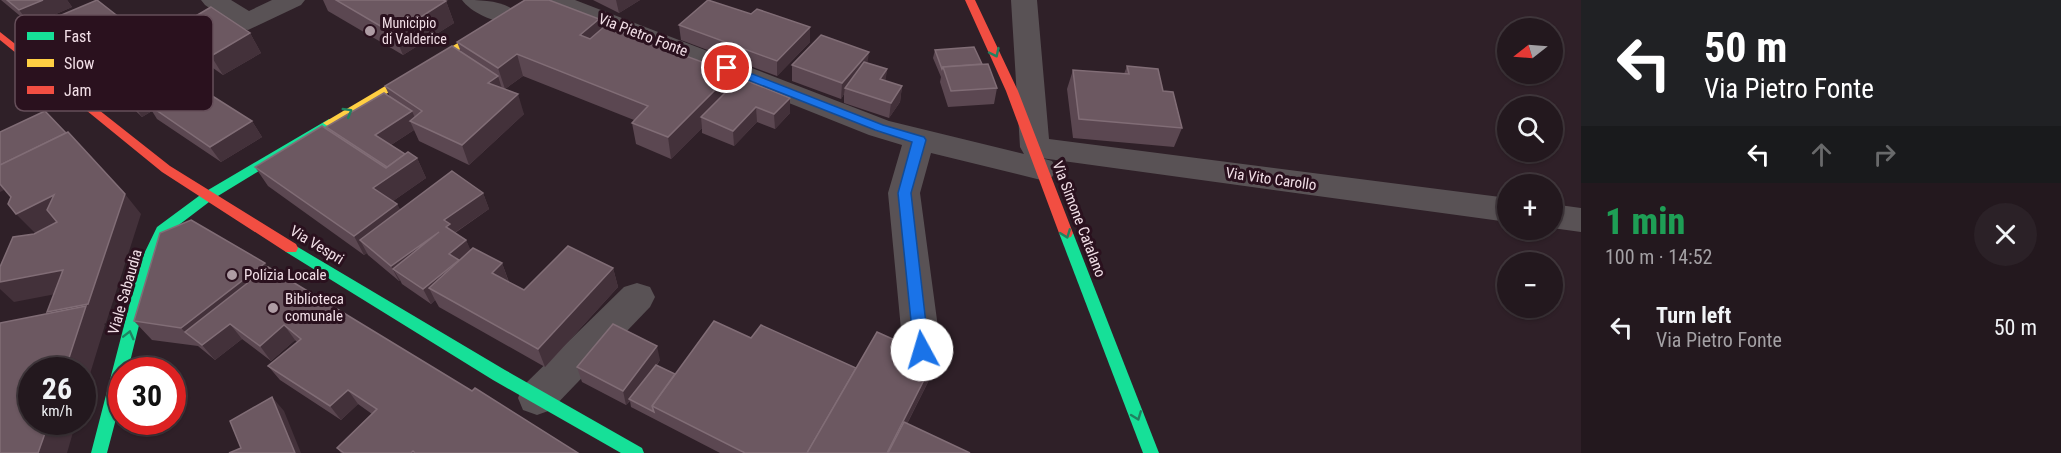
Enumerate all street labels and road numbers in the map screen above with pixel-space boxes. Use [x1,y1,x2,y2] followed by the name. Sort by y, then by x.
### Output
[596,10,690,60] street label: Via Pietro Fonte
[1049,158,1109,280] street label: Via Simone Catalano
[1224,164,1318,194] street label: Via Vito Carollo
[287,222,347,268] street label: Via Vespri
[104,247,146,337] street label: Viale Sabaudia

